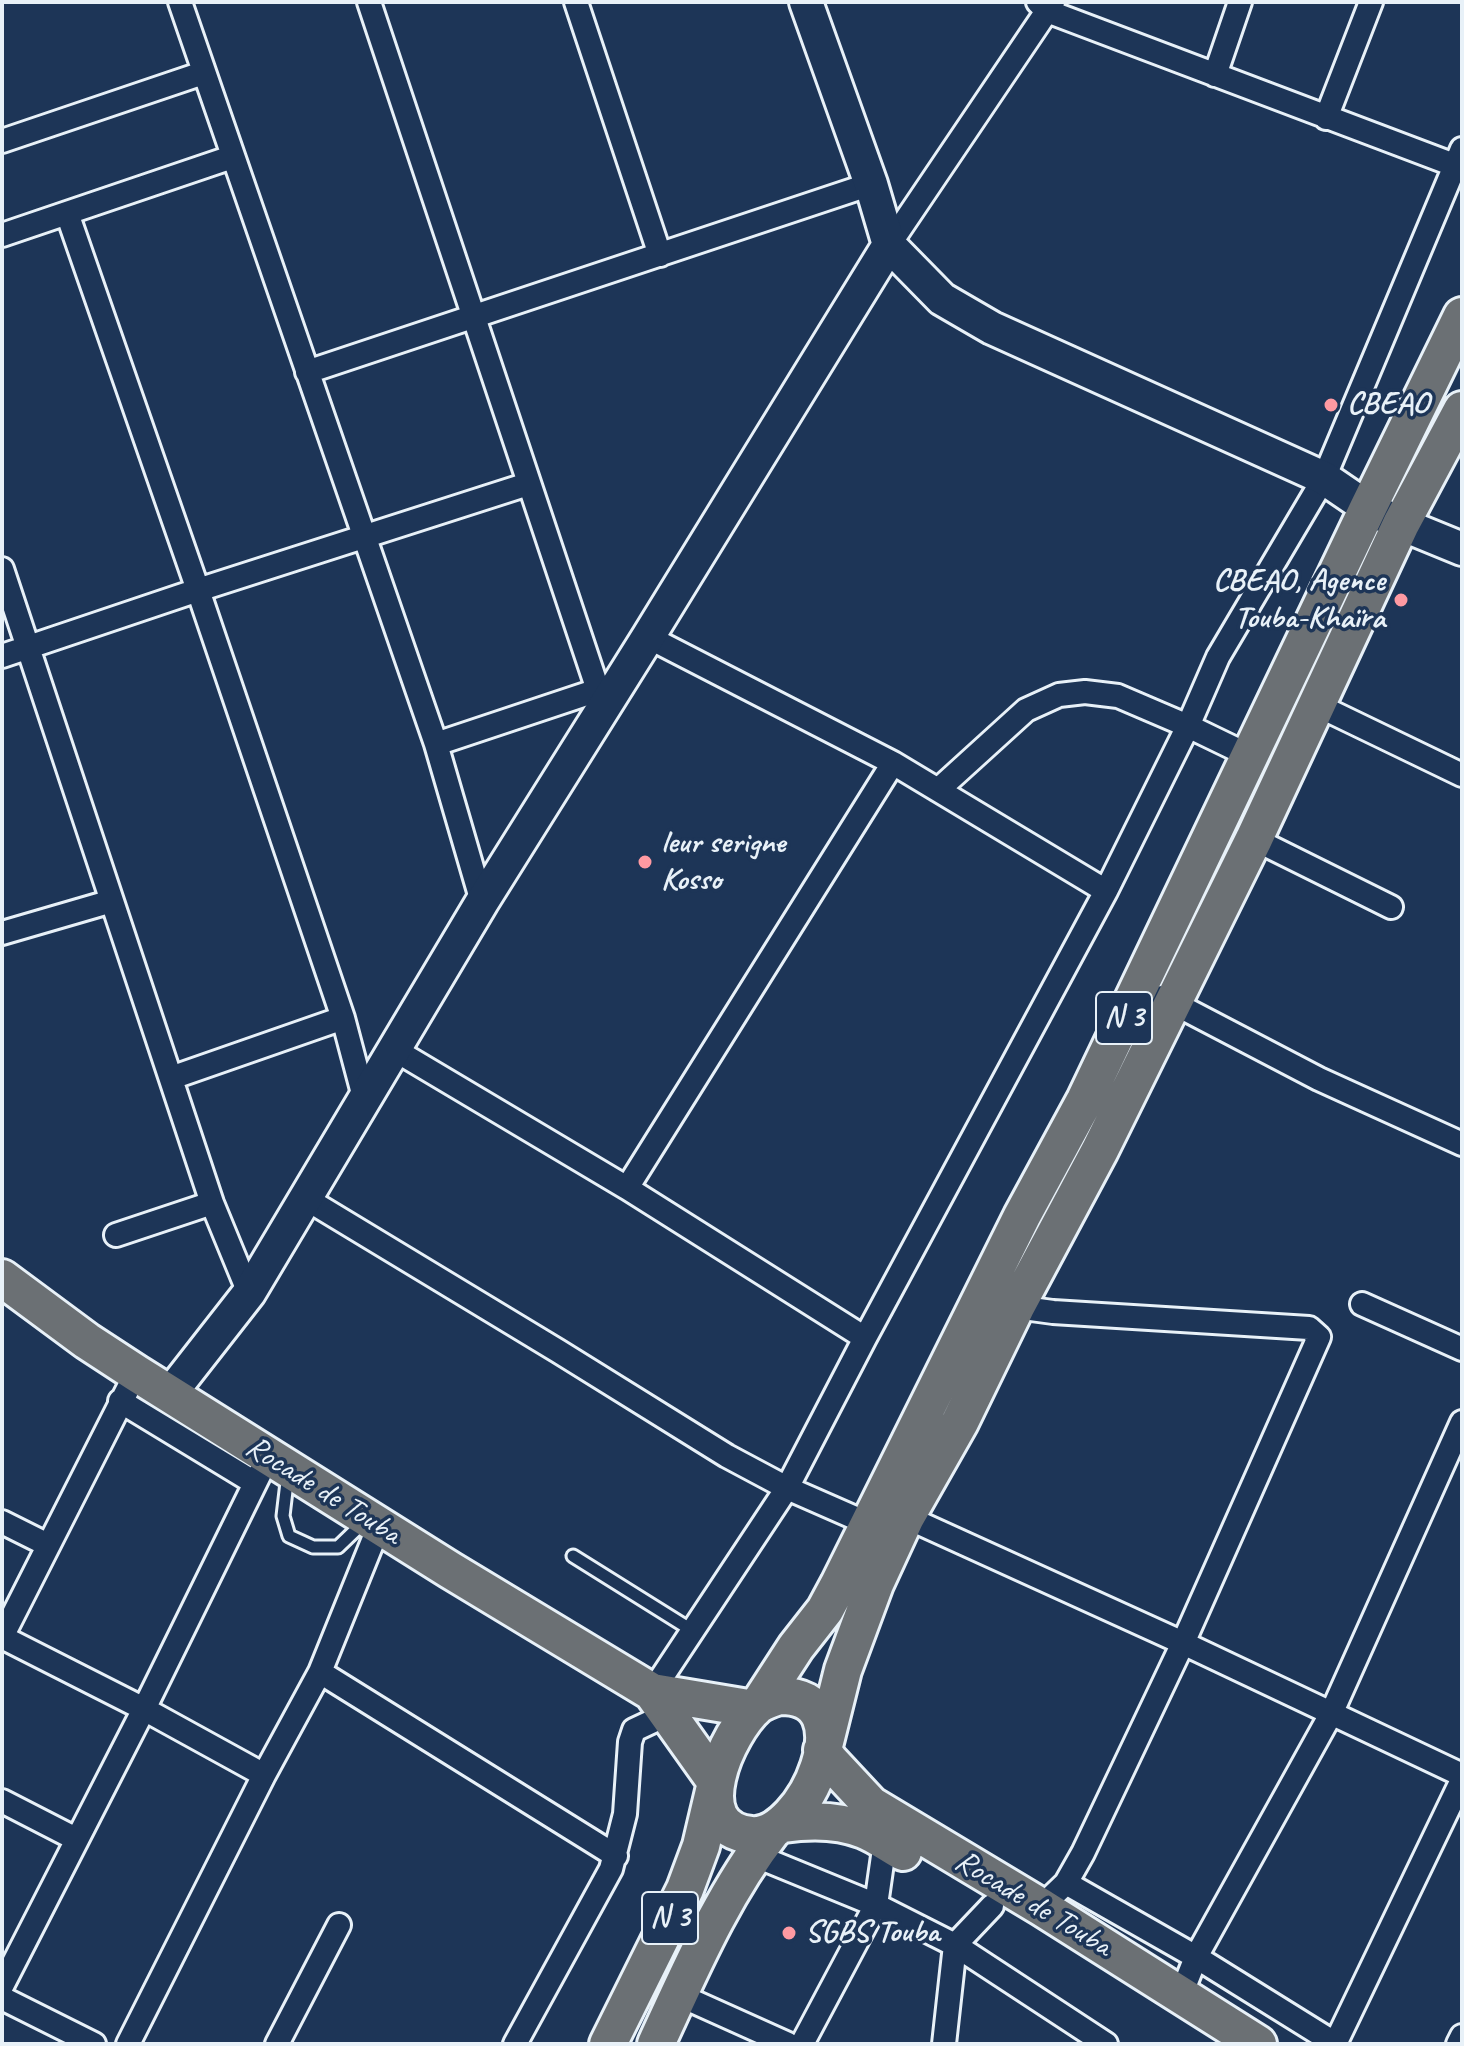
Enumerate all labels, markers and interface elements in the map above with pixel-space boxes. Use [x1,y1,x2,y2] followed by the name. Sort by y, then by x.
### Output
[1347,386,1429,424] place label: CBEAO
[1322,396,1340,414] marker: CBEAO
[1213,563,1385,638] place label: CBEAO, Agence Touba-Khaïra
[1392,591,1410,609] marker: CBEAO, Agence Touba-Khaïra
[661,825,785,900] place label: leur serigne Kosso
[636,853,654,871] marker: leur serigne Kosso
[1096,992,1152,1044] road number: N 3
[238,1428,408,1554] street label: Rocade de Touba
[948,1842,1118,1966] street label: Rocade de Touba
[642,1892,698,1944] road number: N 3
[805,1914,939,1952] place label: SGBS Touba
[780,1924,798,1942] marker: SGBS Touba

